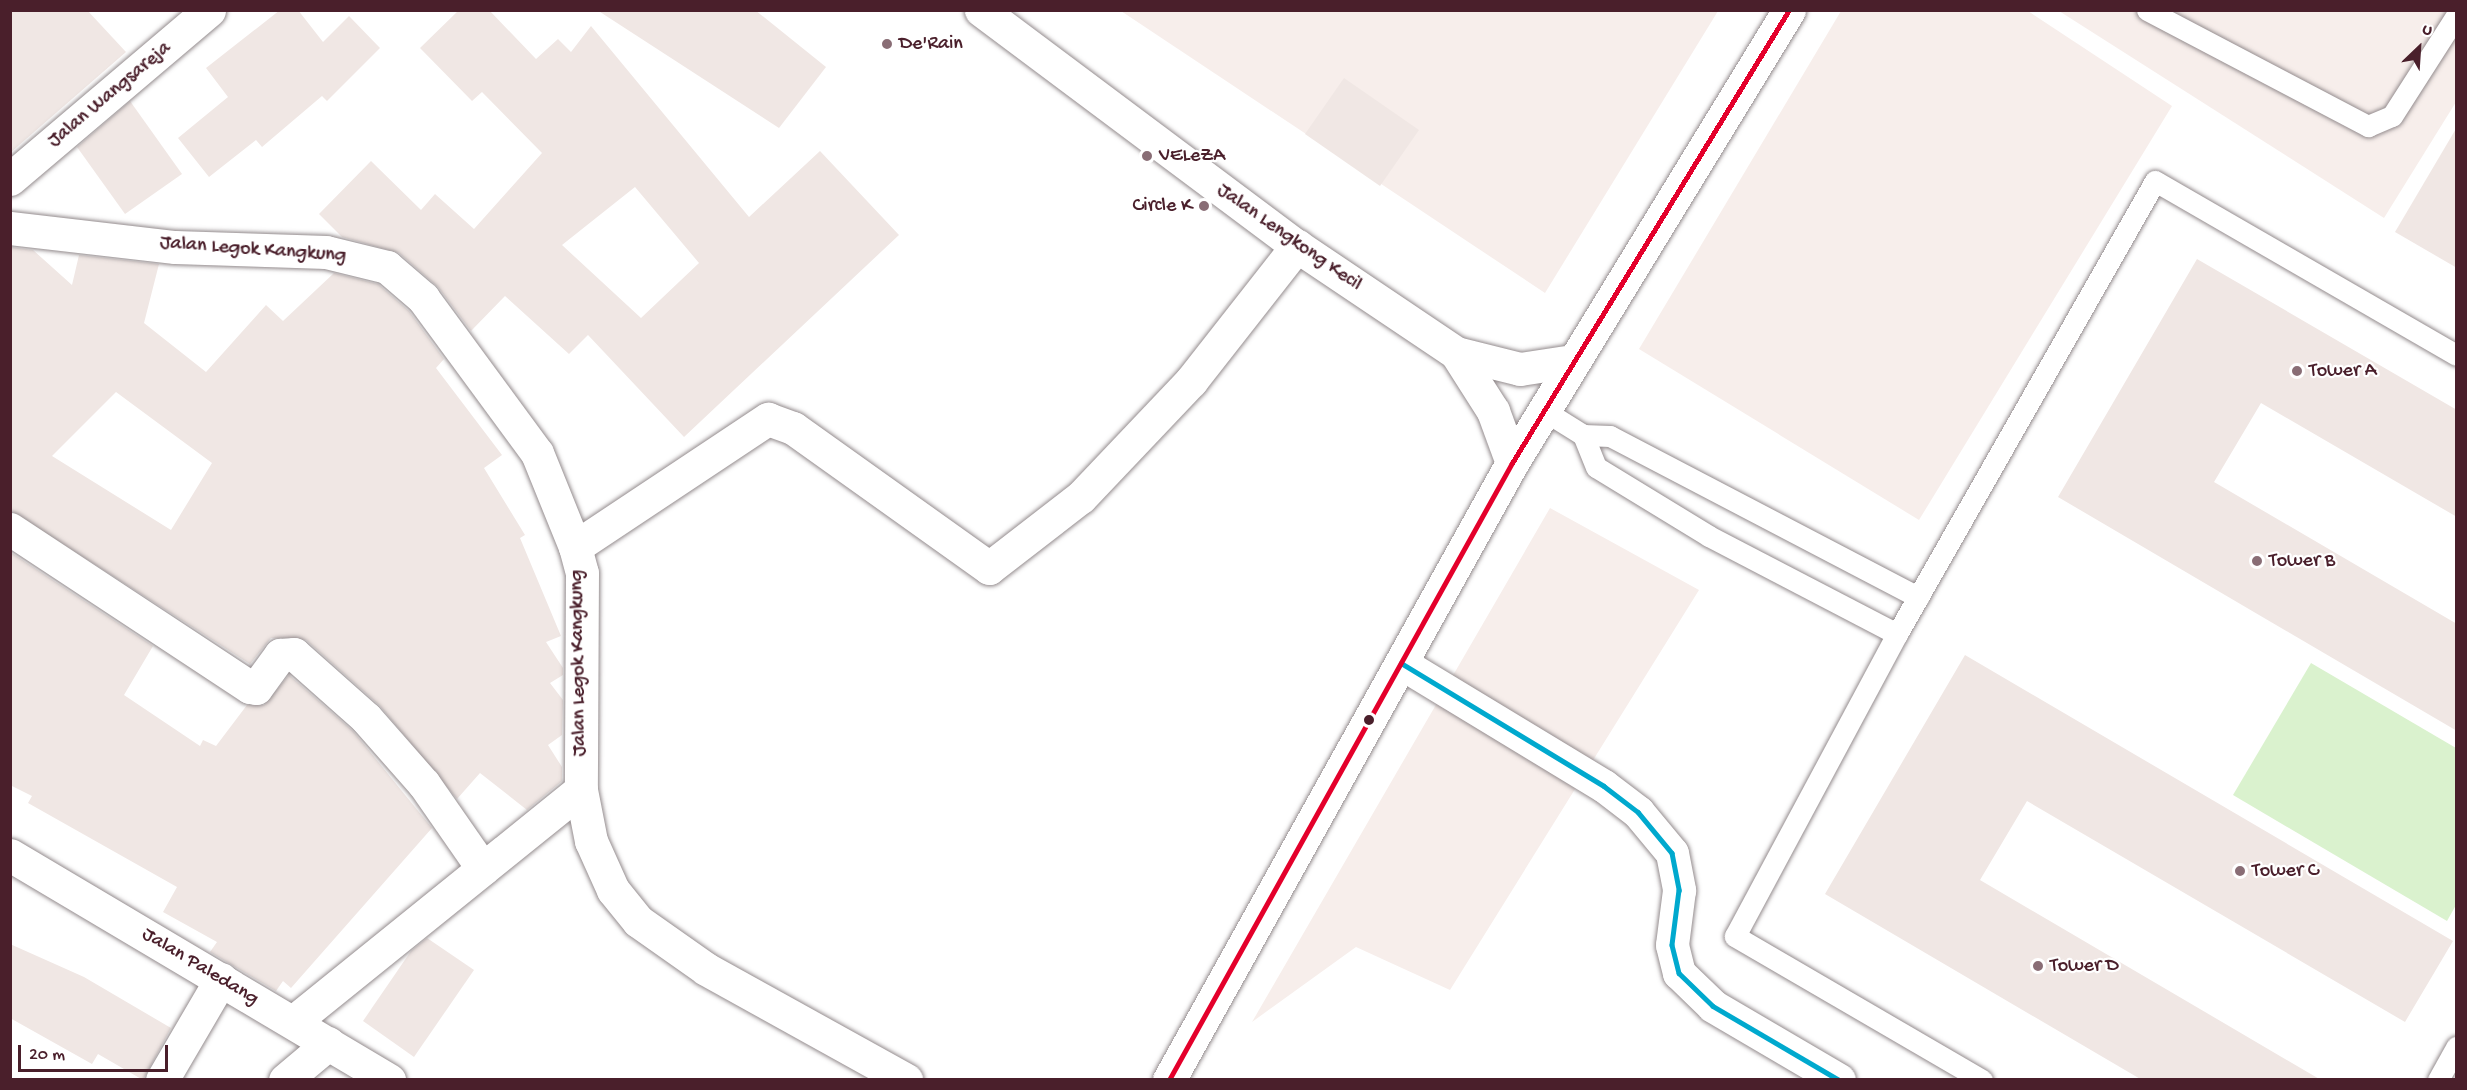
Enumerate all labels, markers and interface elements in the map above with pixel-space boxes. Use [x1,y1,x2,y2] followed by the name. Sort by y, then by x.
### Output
[2389,18,2449,78] north arrow
[2419,21,2435,42] text: U
[899,32,963,56] place label: De'Rain
[44,37,176,153] street label: Jalan Wangsareja
[880,37,894,51] marker: De'Rain
[1159,144,1225,168] place label: VELeZA
[1140,149,1154,163] marker: VELeZA
[1212,179,1366,297] street label: Jalan Lengkong Kecil
[1132,194,1192,218] place label: Circle K
[1197,199,1211,213] marker: Circle K
[159,232,347,268] street label: Jalan Legok Kangkung
[2309,359,2377,383] place label: Tower A
[2290,364,2304,378] marker: Tower A
[2269,549,2335,573] place label: Tower B
[2250,554,2264,568] marker: Tower B
[565,569,593,757] street label: Jalan Legok Kangkung
[1363,714,1375,726] unlabelled marker
[2252,859,2319,883] place label: Tower C
[2233,864,2247,878] marker: Tower C
[137,923,263,1011] street label: Jalan Paledang
[2050,954,2119,978] place label: Tower D
[2031,959,2045,973] marker: Tower D
[21,1033,171,1071] scale bar
[29,1045,65,1066] text: 20 m

